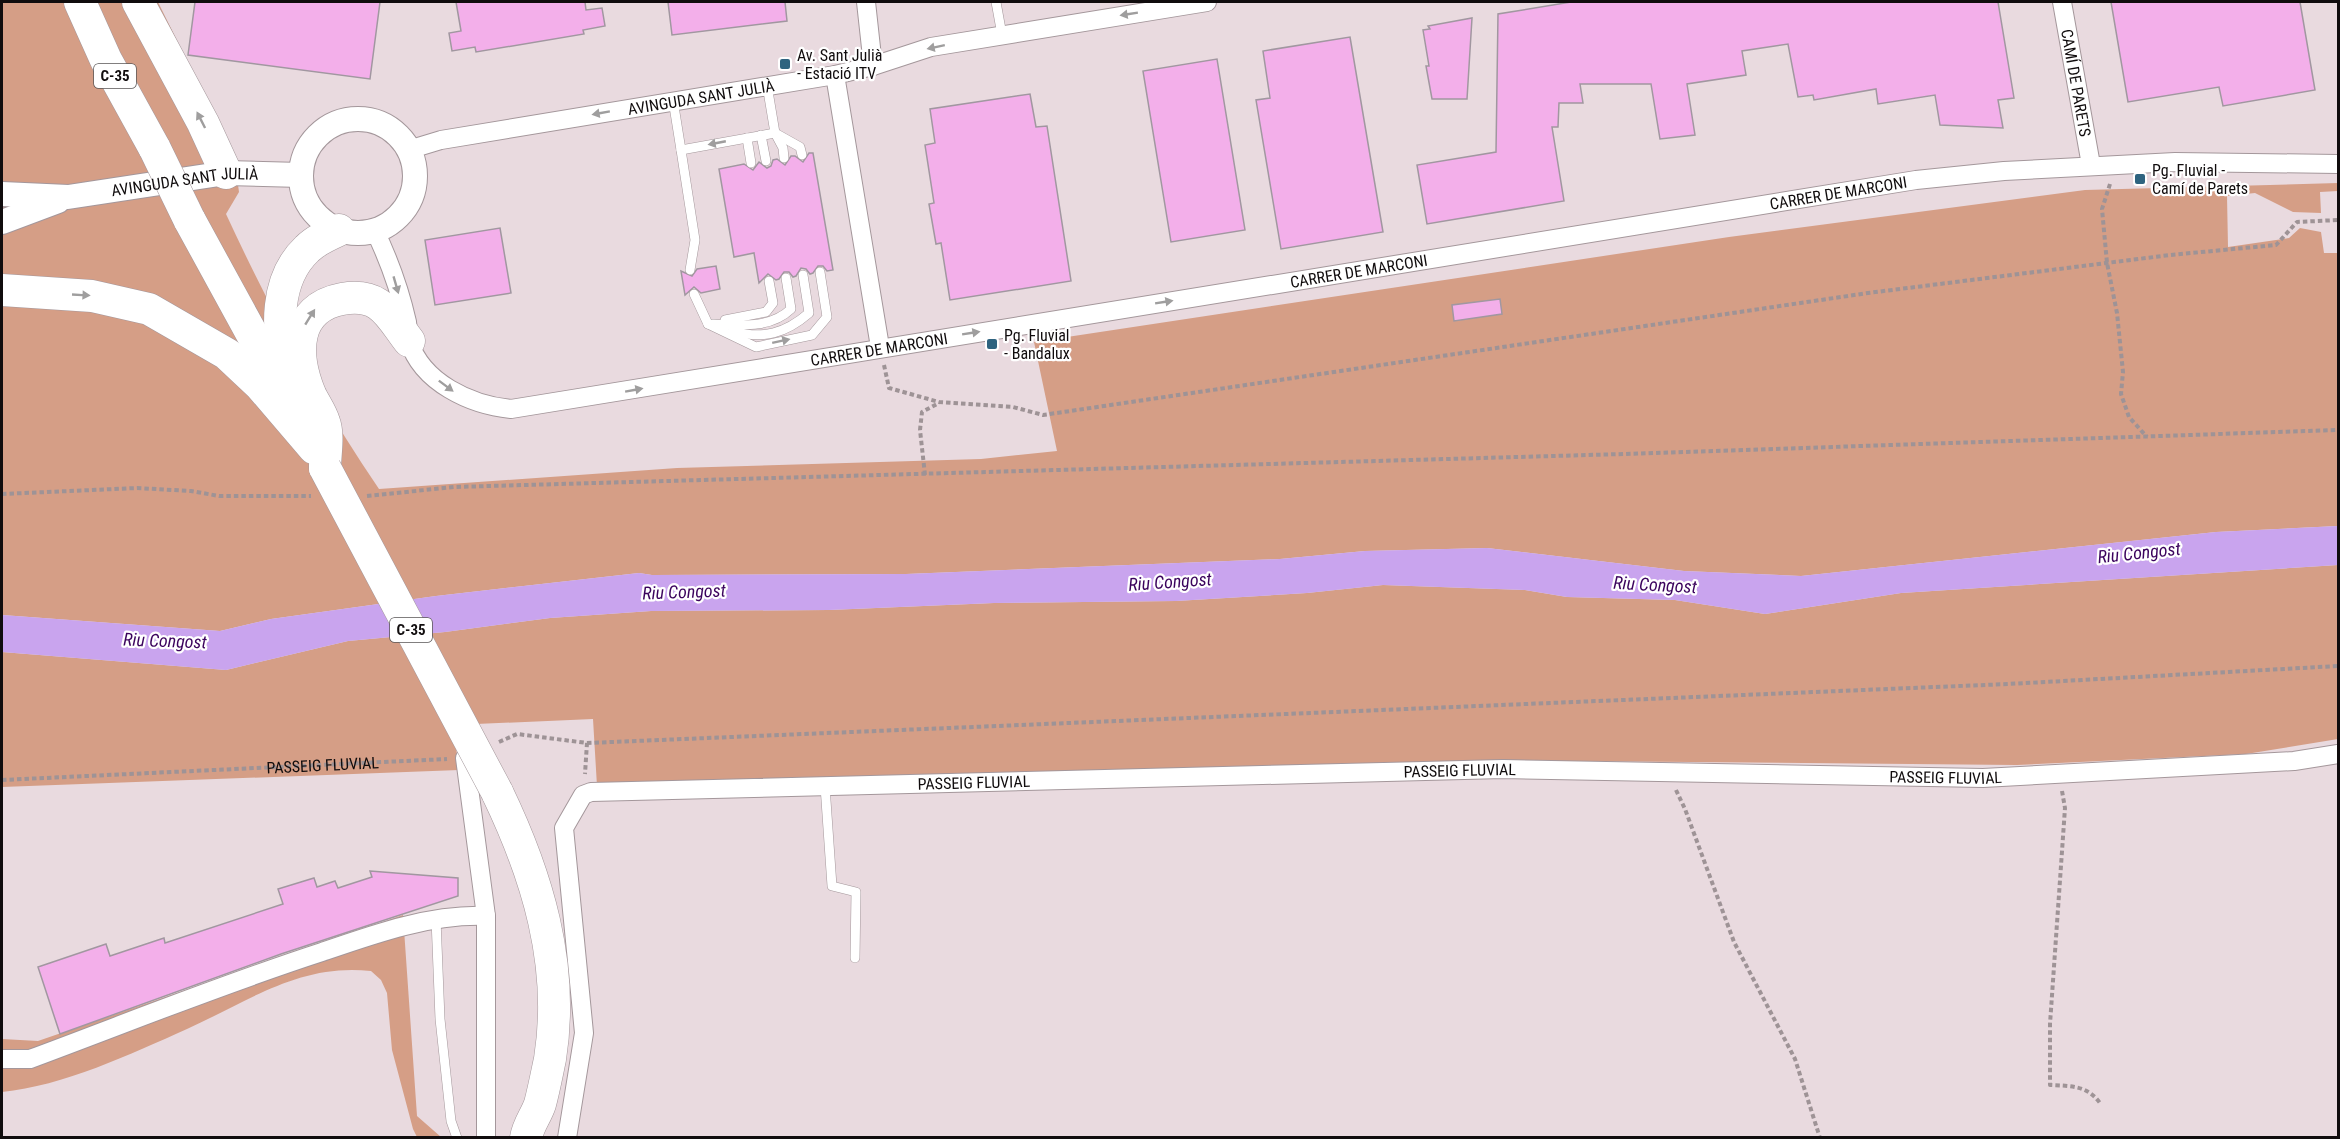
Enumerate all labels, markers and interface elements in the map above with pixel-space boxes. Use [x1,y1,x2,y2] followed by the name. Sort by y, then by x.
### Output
[1119,10,1138,19] one-way arrow
[2057,28,2095,138] street label: CAMÍ DE PARETS
[927,43,946,52] one-way arrow
[797,46,882,83] place label: Av. Sant Julià - Estació ITV
[778,57,792,71] marker: Av. Sant Julià - Estació ITV
[94,64,136,88] road number: C-35
[626,76,776,119] street label: AVINGUDA SANT JULIÀ
[592,108,611,117] one-way arrow
[196,112,206,129] one-way arrow
[708,139,727,148] one-way arrow
[2152,161,2248,198] place label: Pg. Fluvial - Camí de Parets
[110,164,259,200] street label: AVINGUDA SANT JULIÀ
[2133,172,2147,186] marker: Pg. Fluvial - Camí de Parets
[1768,173,1908,214] street label: CARRER DE MARCONI
[1289,251,1429,292] street label: CARRER DE MARCONI
[392,276,401,294] one-way arrow
[71,291,90,300] one-way arrow
[1154,297,1173,306] one-way arrow
[305,309,316,325] one-way arrow
[1004,326,1070,363] place label: Pg. Fluvial - Bandalux
[809,329,949,370] street label: CARRER DE MARCONI
[962,329,981,338] one-way arrow
[772,336,791,346] one-way arrow
[985,337,999,351] marker: Pg. Fluvial - Bandalux
[439,379,454,391] one-way arrow
[625,385,644,394] one-way arrow
[2096,538,2182,567] water label: Riu Congost
[1128,568,1213,595] water label: Riu Congost
[1613,572,1698,597] water label: Riu Congost
[642,580,727,603] water label: Riu Congost
[390,618,432,642] road number: C-35
[123,629,208,652] water label: Riu Congost
[266,753,380,778] street label: PASSEIG FLUVIAL
[1403,760,1517,782] street label: PASSEIG FLUVIAL
[1889,767,2003,788] street label: PASSEIG FLUVIAL
[917,772,1031,794] street label: PASSEIG FLUVIAL

